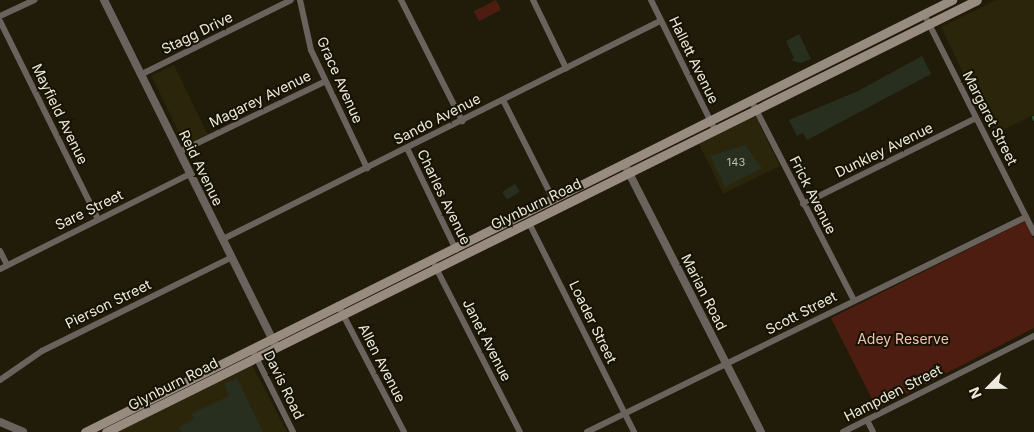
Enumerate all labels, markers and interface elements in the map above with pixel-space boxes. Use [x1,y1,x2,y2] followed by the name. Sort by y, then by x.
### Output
[159,8,235,58] street label: Stagg Drive
[666,14,722,106] street label: Hallett Avenue
[313,34,367,126] street label: Grace Avenue
[28,61,92,167] street label: Mayfield Avenue
[206,67,314,131] street label: Magarey Avenue
[959,68,1021,168] street label: Margaret Street
[391,90,483,148] street label: Sando Avenue
[832,119,936,181] street label: Dunkley Avenue
[175,127,227,209] street label: Reid Avenue
[414,147,474,247] street label: Charles Avenue
[786,153,840,237] street label: Frick Avenue
[727,155,745,169] house number: 143
[488,175,584,233] street label: Glynburn Road
[52,186,126,234] street label: Sare Street
[678,251,730,333] street label: Marian Road
[62,276,154,332] street label: Pierson Street
[566,278,620,366] street label: Loader Street
[763,288,839,338] street label: Scott Street
[459,296,515,384] street label: Janet Avenue
[355,321,409,405] street label: Allen Avenue
[857,331,949,347] park label: Adey Reserve
[260,348,308,422] street label: Davis Road
[125,354,221,414] street label: Glynburn Road
[841,361,945,425] street label: Hampden Street
[964,362,1014,412] north arrow
[965,385,985,401] text: N

